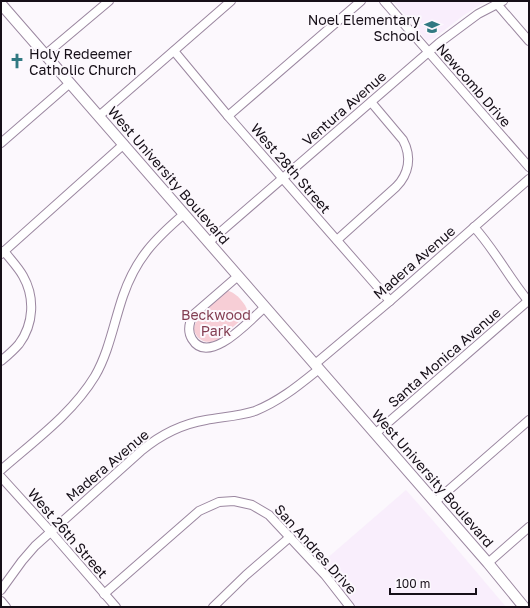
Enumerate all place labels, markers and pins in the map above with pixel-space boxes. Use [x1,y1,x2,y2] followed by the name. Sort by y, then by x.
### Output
[308,11,420,44] place label: Noel Elementary School
[423,18,441,36] school or university icon: Noel Elementary School
[29,45,136,78] place label: Holy Redeemer Catholic Church
[8,52,26,70] church icon: Holy Redeemer Catholic Church

